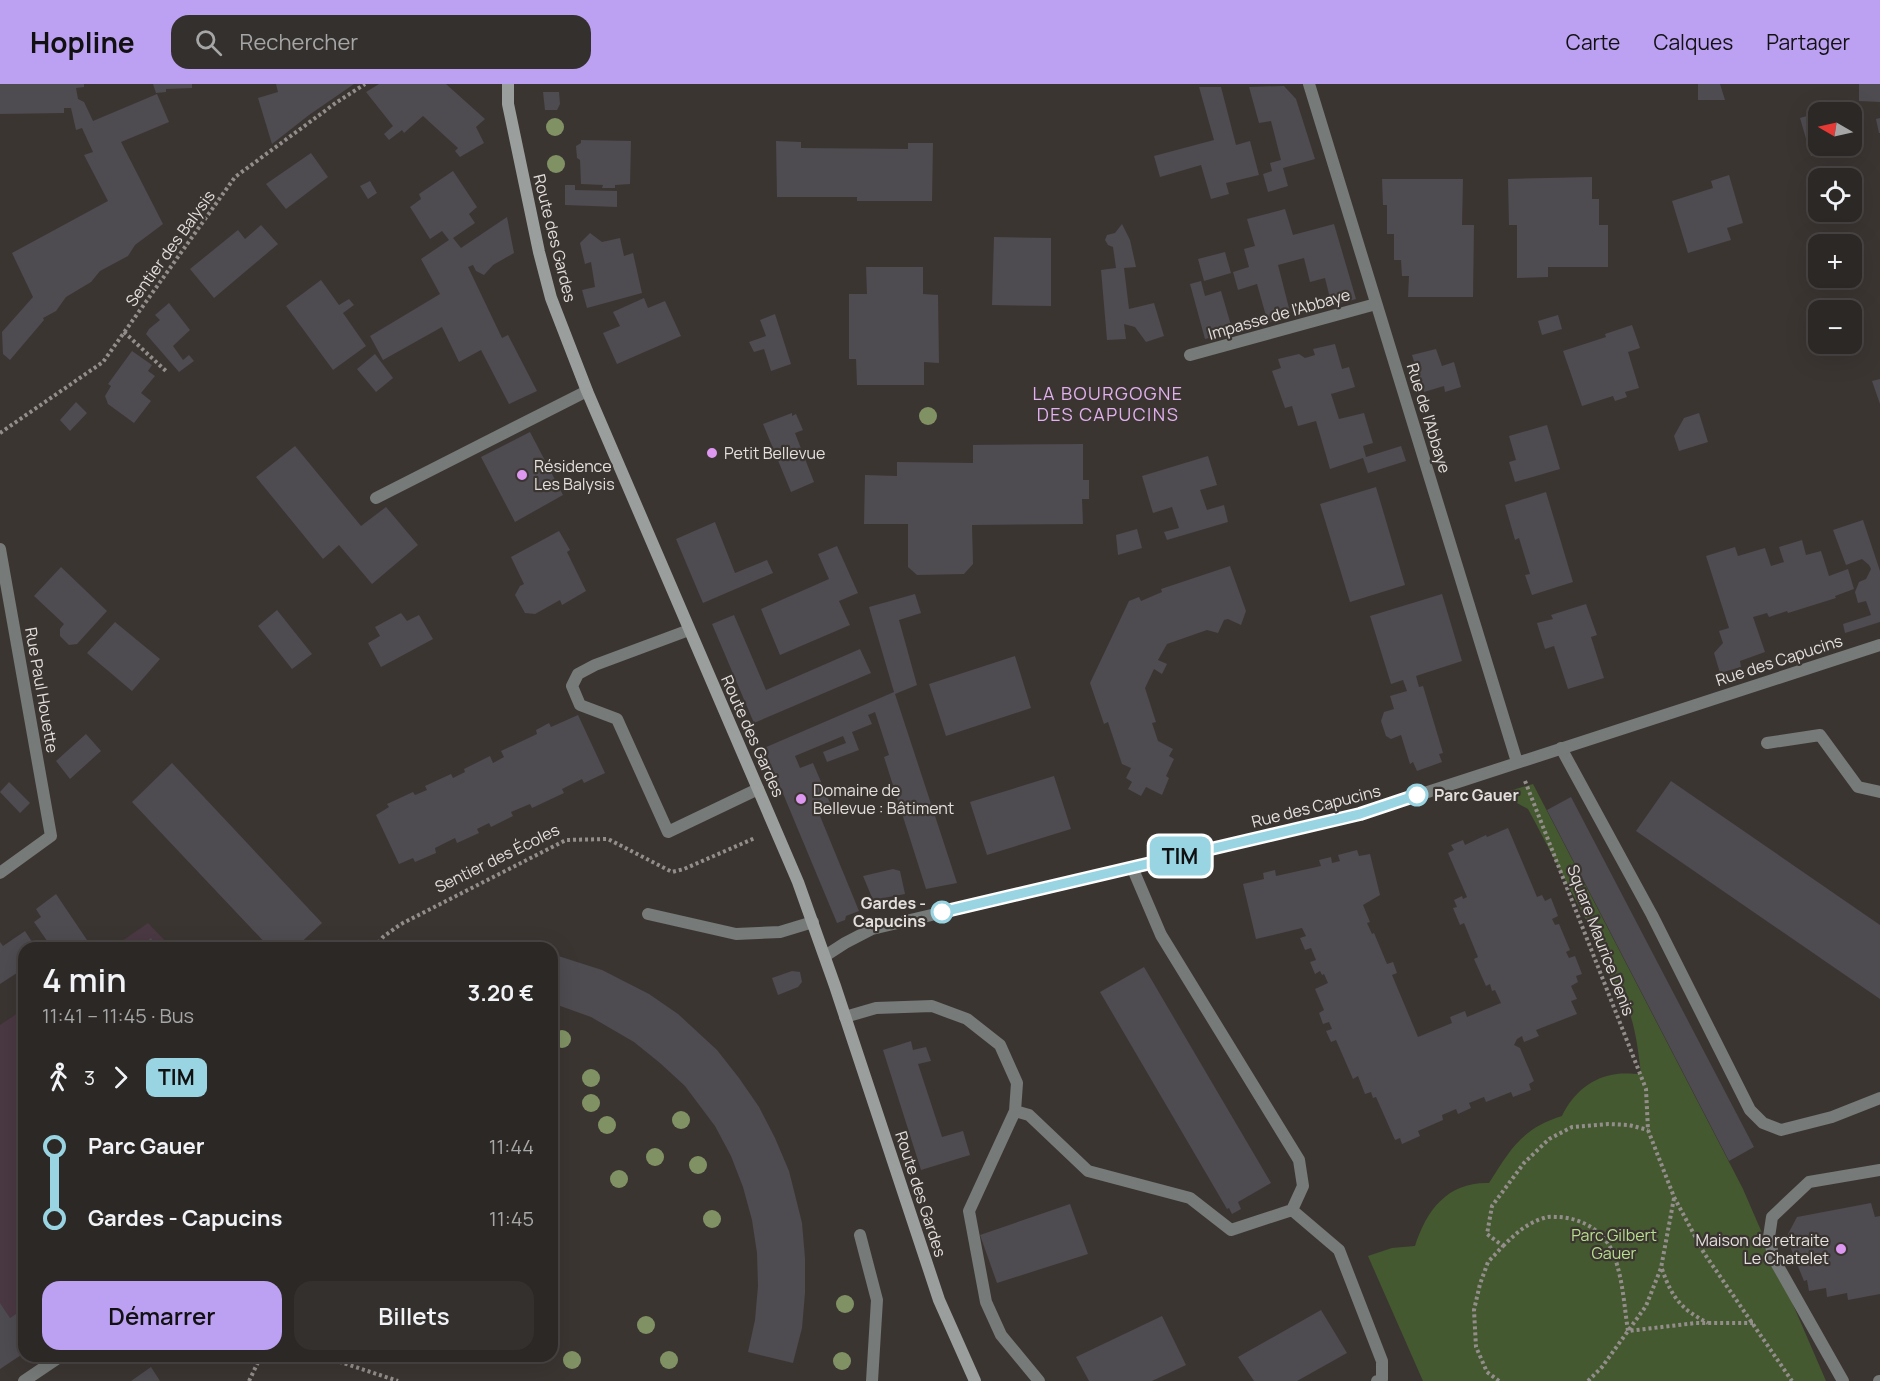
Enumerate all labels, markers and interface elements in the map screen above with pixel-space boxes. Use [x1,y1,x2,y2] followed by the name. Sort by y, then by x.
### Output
[171,15,591,69] search box
[30,23,135,61] text: Hopline
[192,26,225,59] icon: search
[240,27,358,57] text: Rechercher
[1566,28,1620,56] text: Carte
[1653,28,1733,56] text: Calques
[1766,28,1850,56] text: Partager
[1808,102,1862,156] north arrow
[1808,102,1862,354] map controls
[1808,168,1862,222] button: locate
[528,172,582,304] street label: Route des Gardes
[120,185,220,311] street label: Sentier des Balysis
[1808,234,1862,288] button: +
[1205,283,1353,345] street label: Impasse de l'Abbaye
[1808,300,1862,354] button: −
[1402,360,1456,476] street label: Rue de l'Abbaye
[1032,381,1184,426] district label: LA BOURGOGNE DES CAPUCINS
[724,442,825,464] place label: Petit Bellevue
[705,446,719,460] marker: Petit Bellevue
[534,455,615,495] place label: Résidence Les Balysis
[515,468,529,482] marker: Résidence Les Balysis
[20,625,64,755] street label: Rue Paul Houette
[1713,629,1845,691] street label: Rue des Capucins
[716,672,790,800] street label: Route des Gardes
[813,779,954,819] place label: Domaine de Bellevue : Bâtiment
[1249,779,1383,833] street label: Rue des Capucins
[1406,784,1428,806] marker: Parc Gauer
[1434,784,1519,806] place label: Parc Gauer
[794,792,808,806] marker: Domaine de Bellevue : Bâtiment
[431,818,563,898] street label: Sentier des Écoles
[1146,836,1214,876] line badge: TIM
[1162,842,1198,870] text: TIM
[1562,861,1640,1019] street label: Square Maurice Denis
[853,892,926,932] place label: Gardes - Capucins
[931,901,953,923] marker: Gardes - Capucins
[42,957,127,1002] text: 4 min
[468,978,534,1008] text: 3.20 €
[42,1002,194,1029] text: 11:41 – 11:45 · Bus
[42,1061,75,1094] icon: walk
[104,1061,137,1094] icon: forward
[158,1063,195,1091] text: TIM
[84,1064,95,1091] text: 3
[890,1128,952,1260] street label: Route des Gardes
[88,1131,205,1161] text: Parc Gauer
[489,1133,534,1160] text: 11:44
[88,1203,283,1233] text: Gardes - Capucins
[489,1205,534,1232] text: 11:45
[1571,1224,1657,1264] park label: Parc Gilbert Gauer
[1695,1229,1829,1269] place label: Maison de retraite Le Chatelet
[1834,1242,1848,1256] marker: Maison de retraite Le Chatelet
[42,1281,282,1350] button: Démarrer
[294,1281,534,1350] button: Billets

